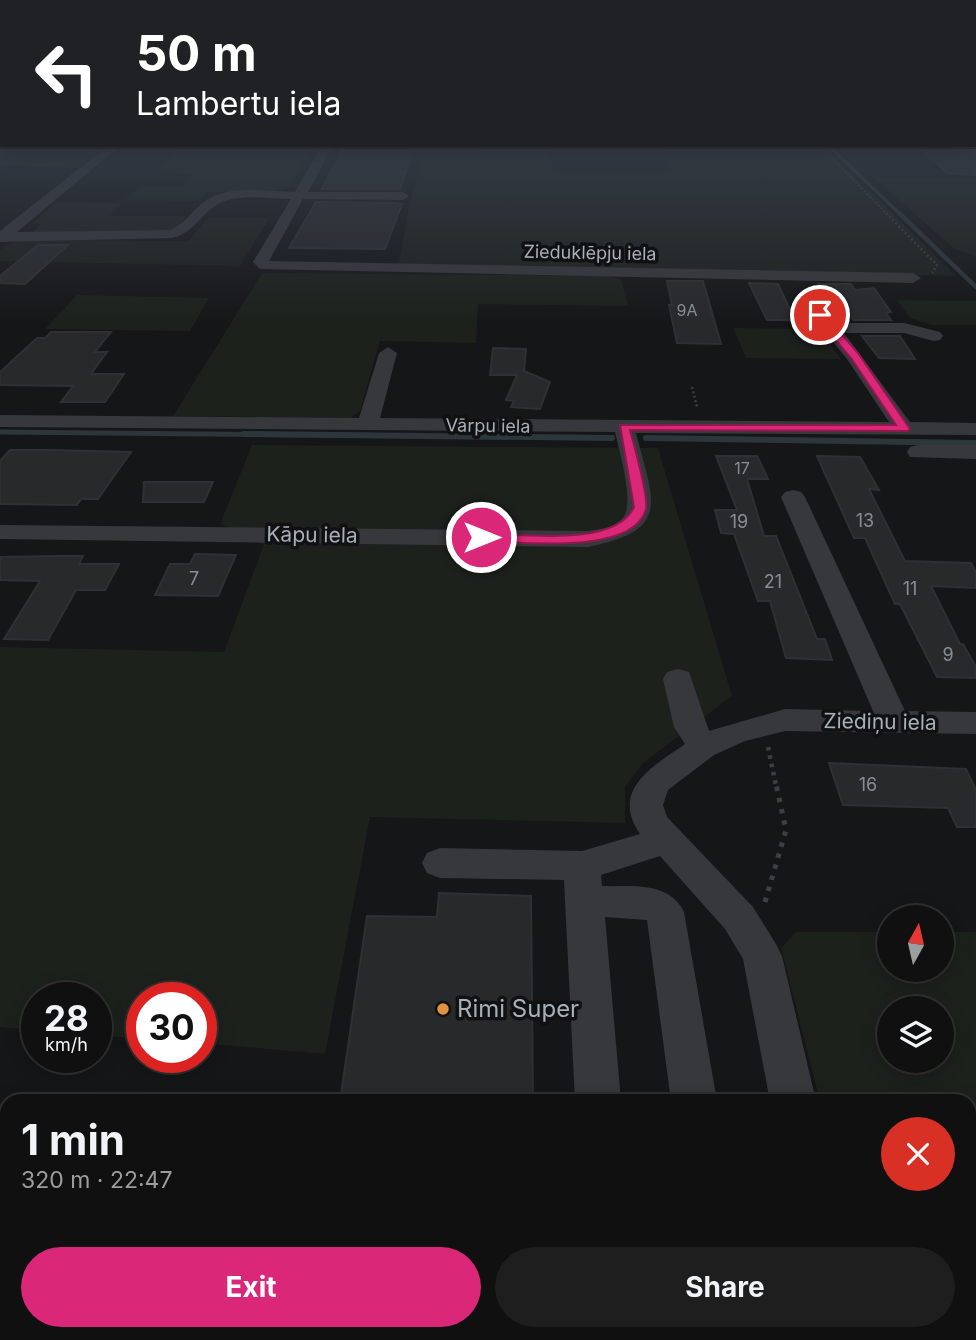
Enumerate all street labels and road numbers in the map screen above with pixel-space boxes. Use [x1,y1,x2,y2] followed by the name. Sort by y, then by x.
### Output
[523,241,657,264] street label: Zieduklēpju iela
[445,414,531,437] street label: Vārpu iela
[266,521,358,548] street label: Kāpu iela
[823,708,937,736] street label: Ziediņu iela

